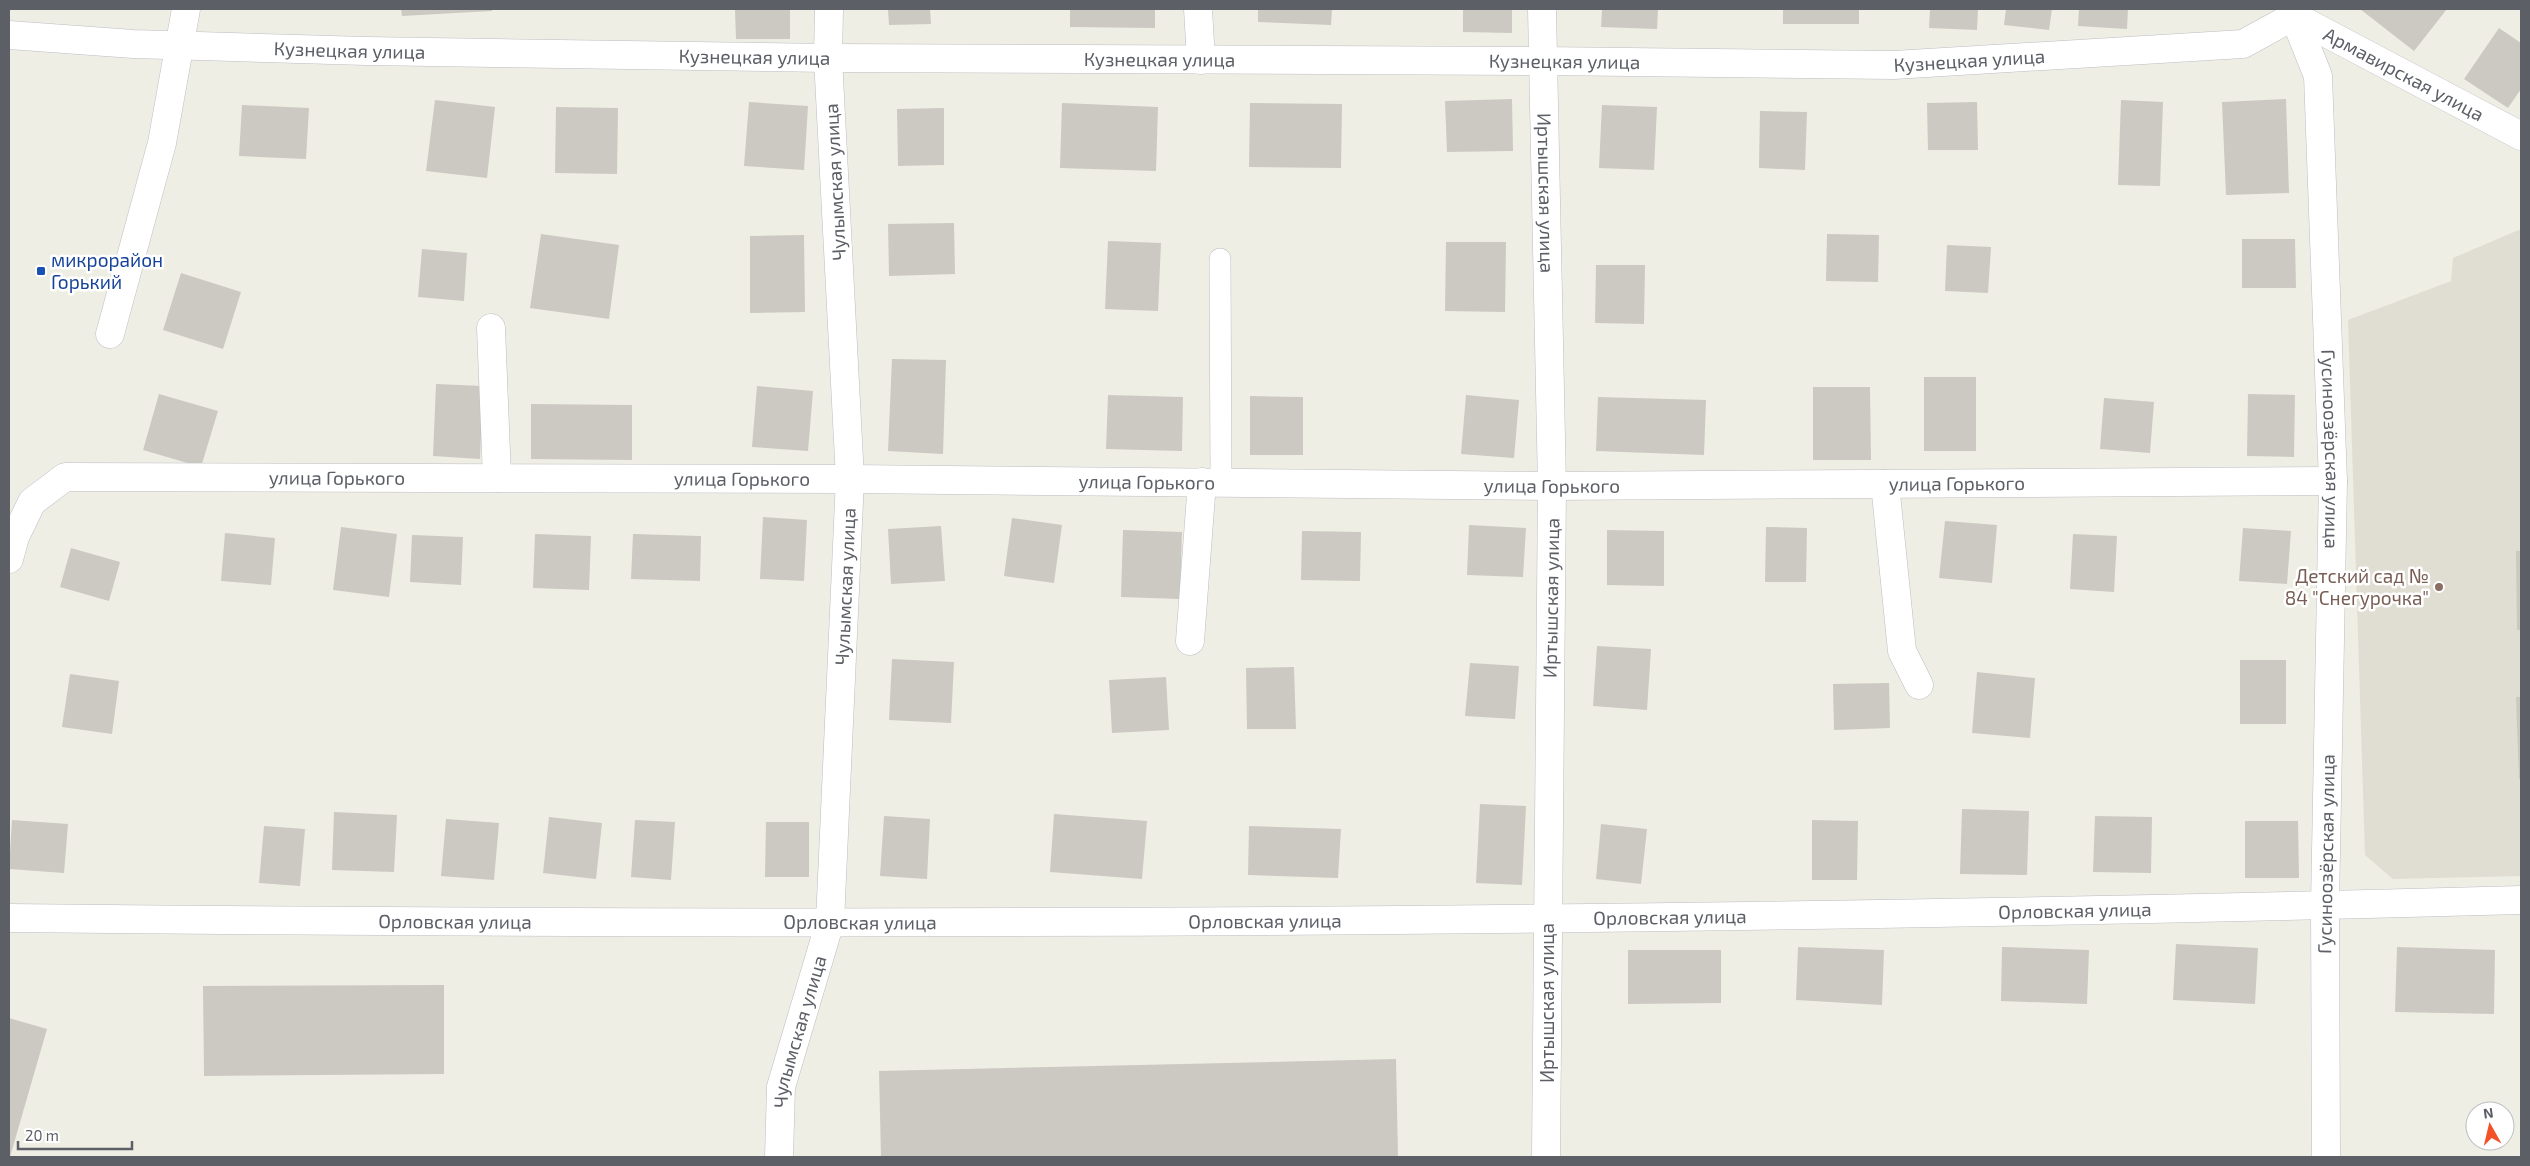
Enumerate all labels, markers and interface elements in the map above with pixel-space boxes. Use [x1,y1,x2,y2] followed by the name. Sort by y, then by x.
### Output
[2320,22,2488,125] street label: Армавирская улица
[273,36,426,63] street label: Кузнецкая улица
[679,44,831,69] street label: Кузнецкая улица
[1893,44,2046,76] street label: Кузнецкая улица
[1084,47,1235,72] street label: Кузнецкая улица
[1489,49,1640,74] street label: Кузнецкая улица
[819,103,851,261] street label: Чулымская улица
[1533,113,1560,273] street label: Иртышская улица
[51,248,163,293] place label: микрорайон Горький
[35,265,47,277] marker: микрорайон Горький
[2316,349,2345,549] street label: Гусиноозёрская улица
[269,466,405,490] street label: улица Горького
[674,467,810,491] street label: улица Горького
[1079,469,1215,494] street label: улица Горького
[1889,471,2025,496] street label: улица Горького
[1484,473,1620,497] street label: улица Горького
[830,507,860,666] street label: Чулымская улица
[1538,518,1564,678] street label: Иртышская улица
[2285,564,2429,610] place label: Детский сад № 84 "Снегурочка"
[2433,581,2445,593] marker: Детский сад № 84 "Снегурочка"
[2312,754,2340,954] street label: Гусиноозёрская улица
[1998,897,2152,923] street label: Орловская улица
[1593,904,1747,929] street label: Орловская улица
[1188,908,1342,933] street label: Орловская улица
[378,909,532,934] street label: Орловская улица
[783,910,937,934] street label: Орловская улица
[1535,923,1559,1083] street label: Иртышская улица
[768,952,830,1108] street label: Чулымская улица
[2465,1101,2515,1151] north arrow
[2482,1104,2494,1122] text: N
[18,1118,131,1150] scale bar
[25,1126,59,1144] text: 20 m

